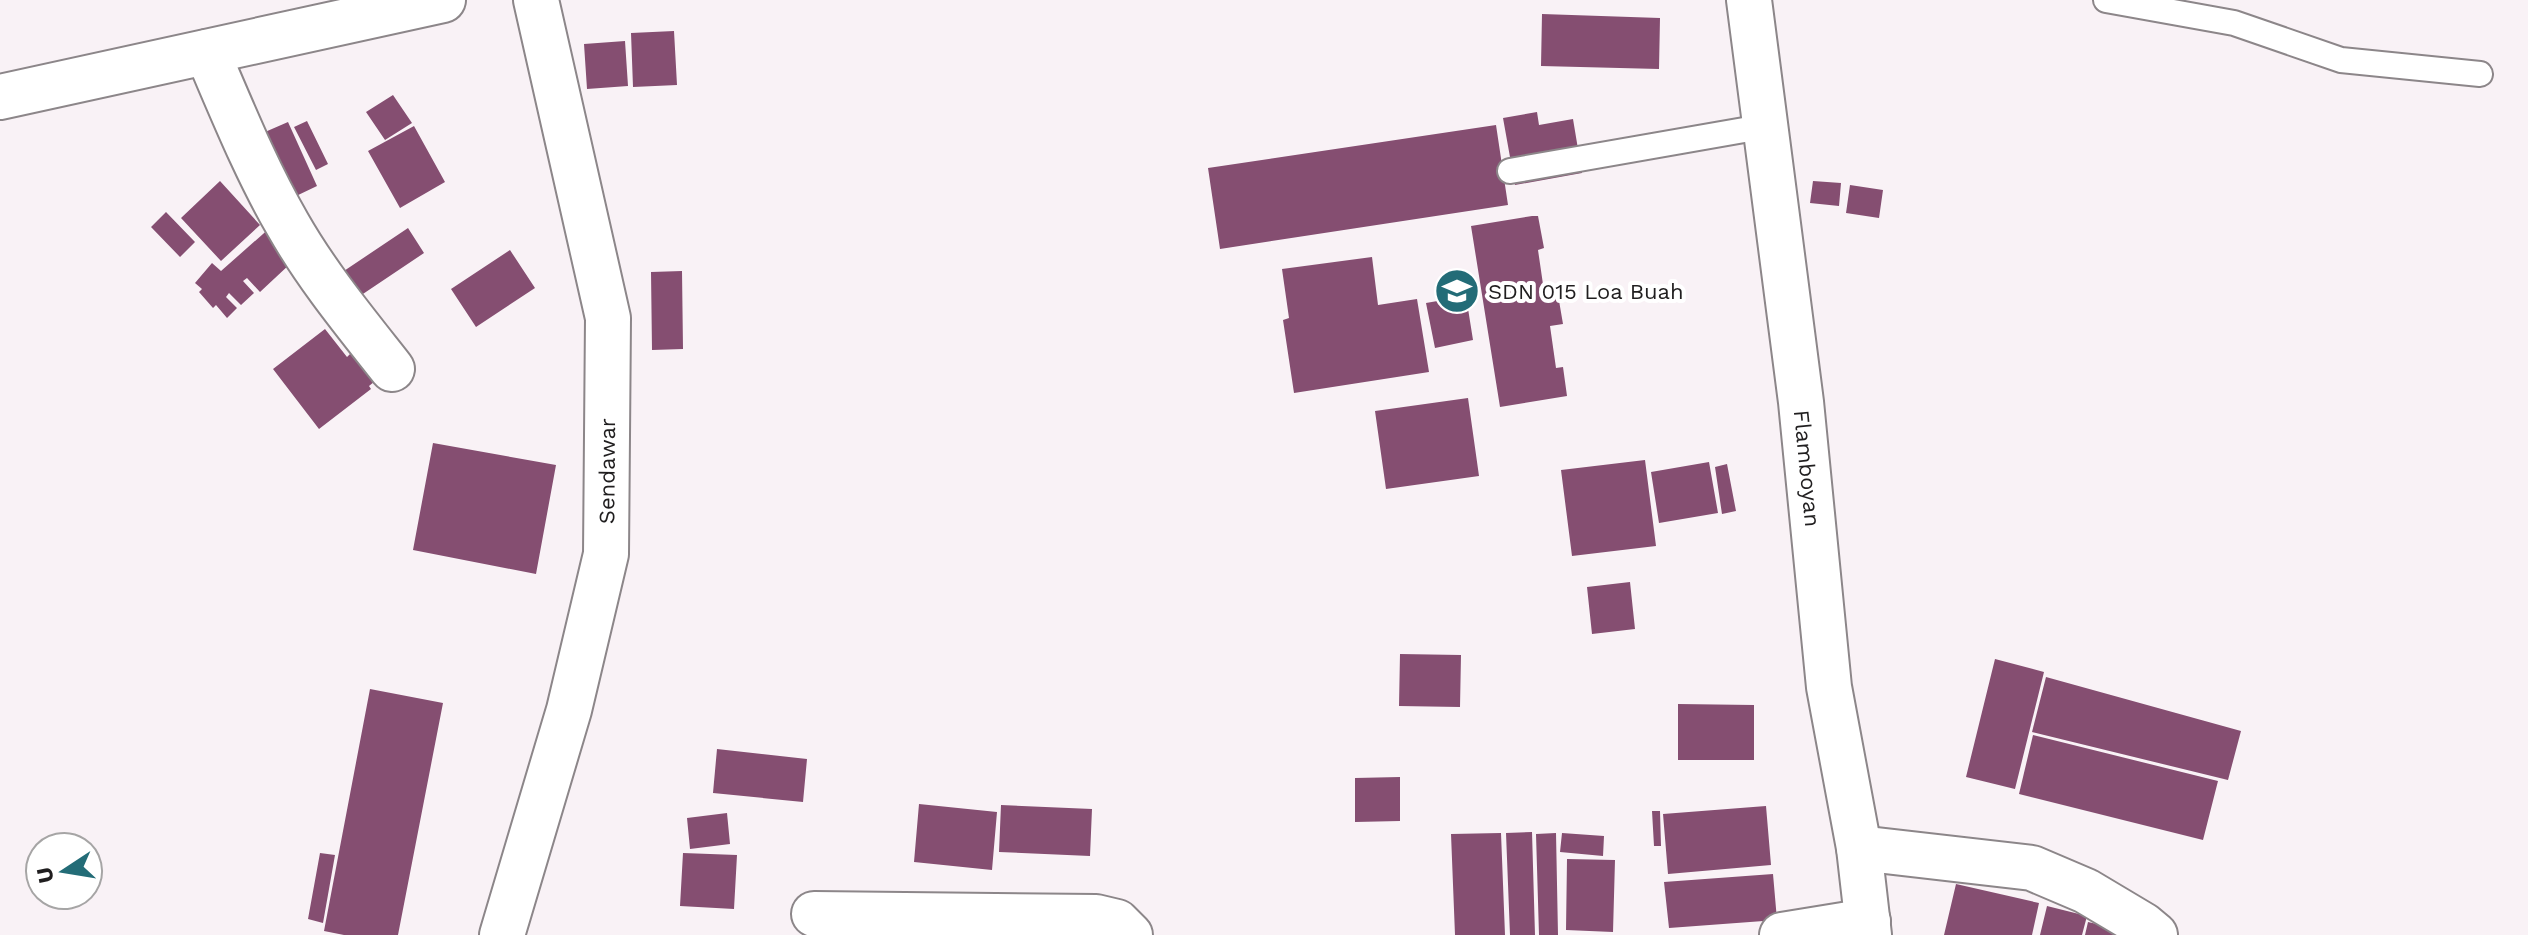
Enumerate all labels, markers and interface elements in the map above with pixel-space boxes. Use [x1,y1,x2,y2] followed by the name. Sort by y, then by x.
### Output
[1433,267,1481,315] school or university icon: SDN 015 Loa Buah
[1488,279,1684,304] place label: SDN 015 Loa Buah
[1789,409,1825,528] street label: Flamboyan
[594,418,620,524] street label: Sendawar
[24,831,104,911] north arrow
[31,865,59,885] text: U

